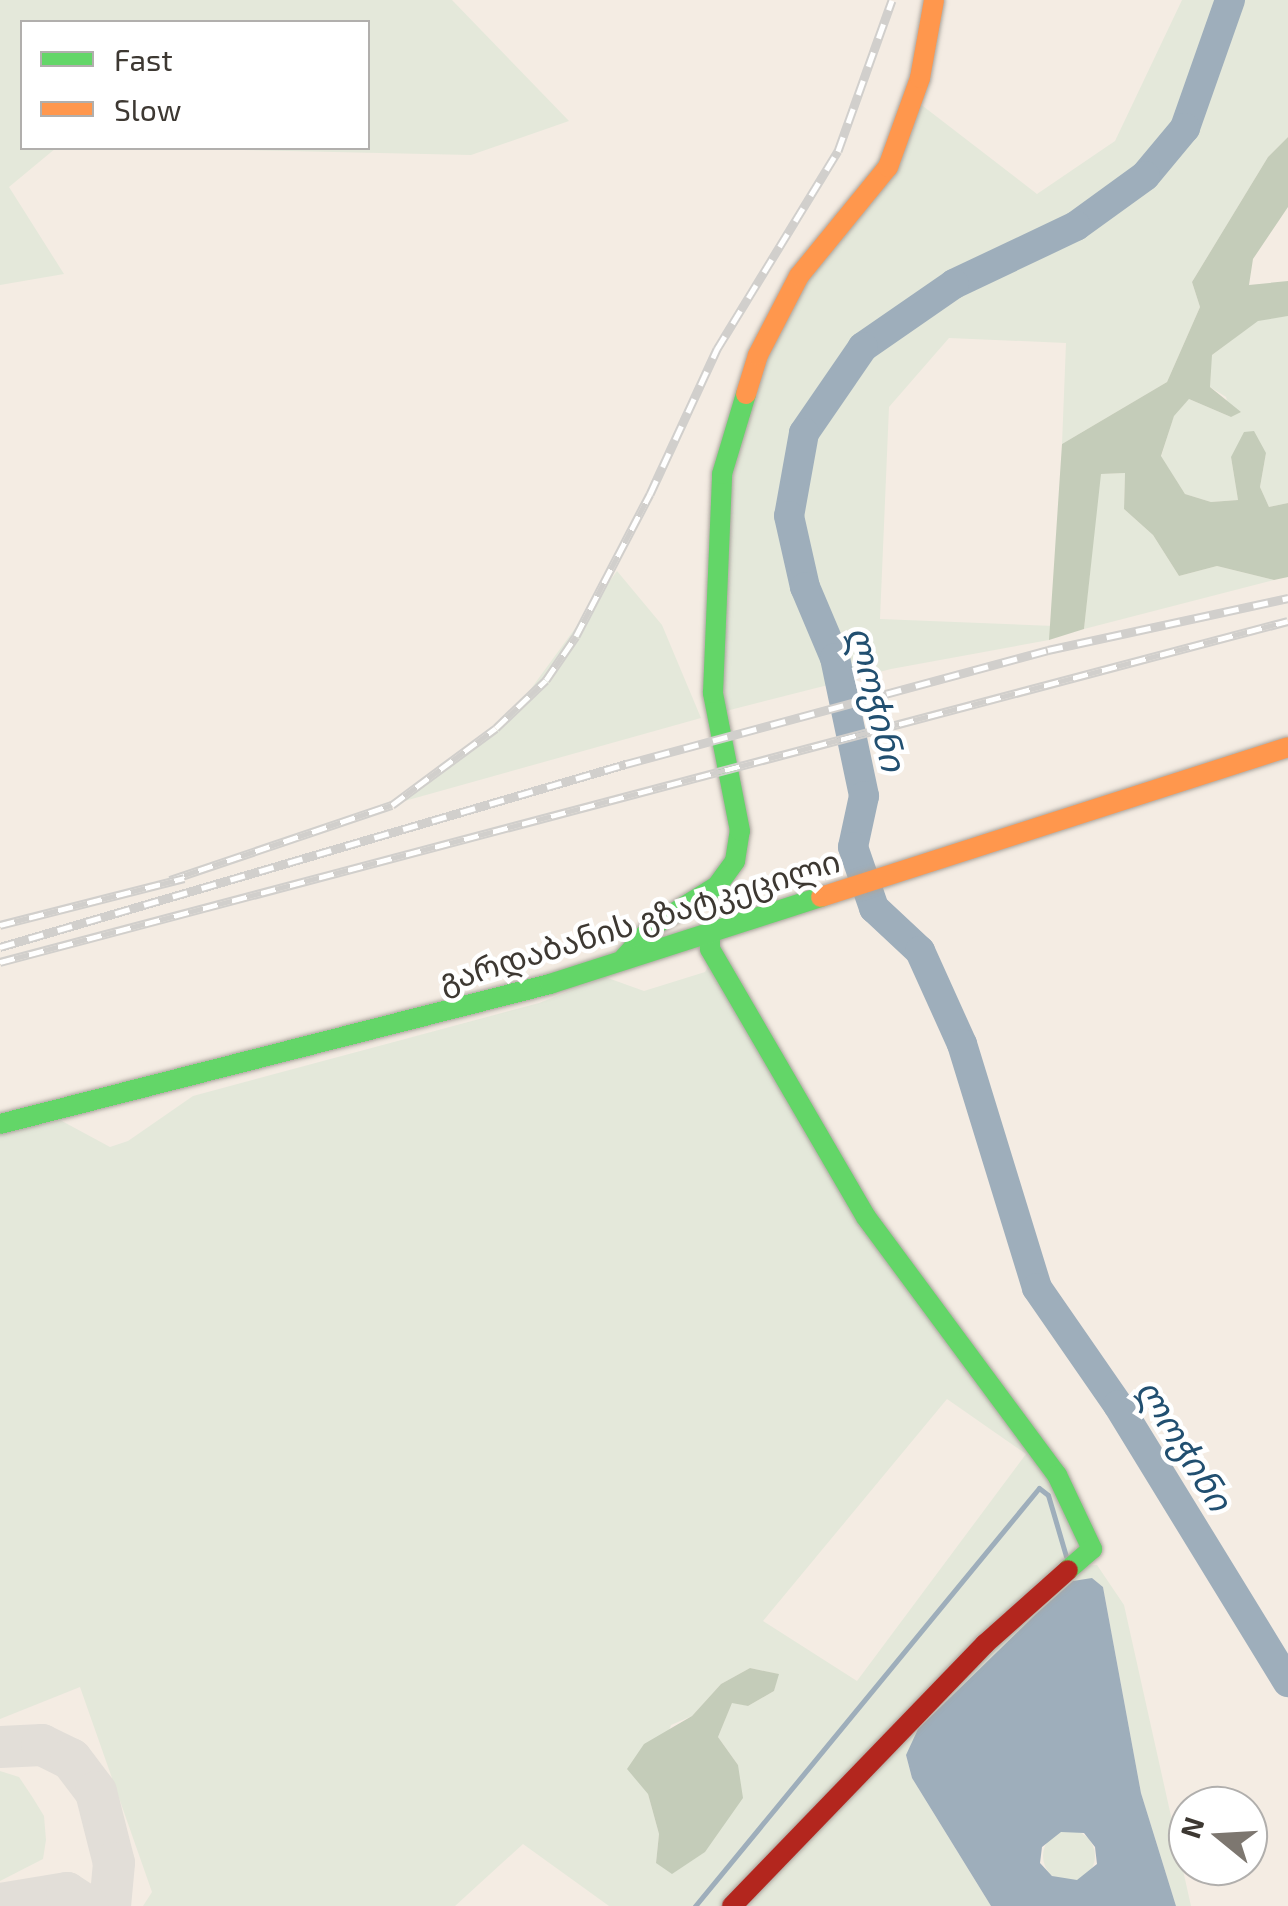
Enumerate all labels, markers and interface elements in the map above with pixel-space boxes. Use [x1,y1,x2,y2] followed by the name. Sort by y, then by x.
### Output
[20,20,370,150] legend
[114,41,173,77] text: Fast
[114,91,181,127] text: Slow
[840,621,916,775] water label: ლოჭინი
[434,841,844,999] street label: გარდაბანის გზატკეცილი
[1128,1370,1242,1518] water label: ლოჭინი
[1168,1786,1268,1886] north arrow
[1172,1812,1211,1842] text: N

